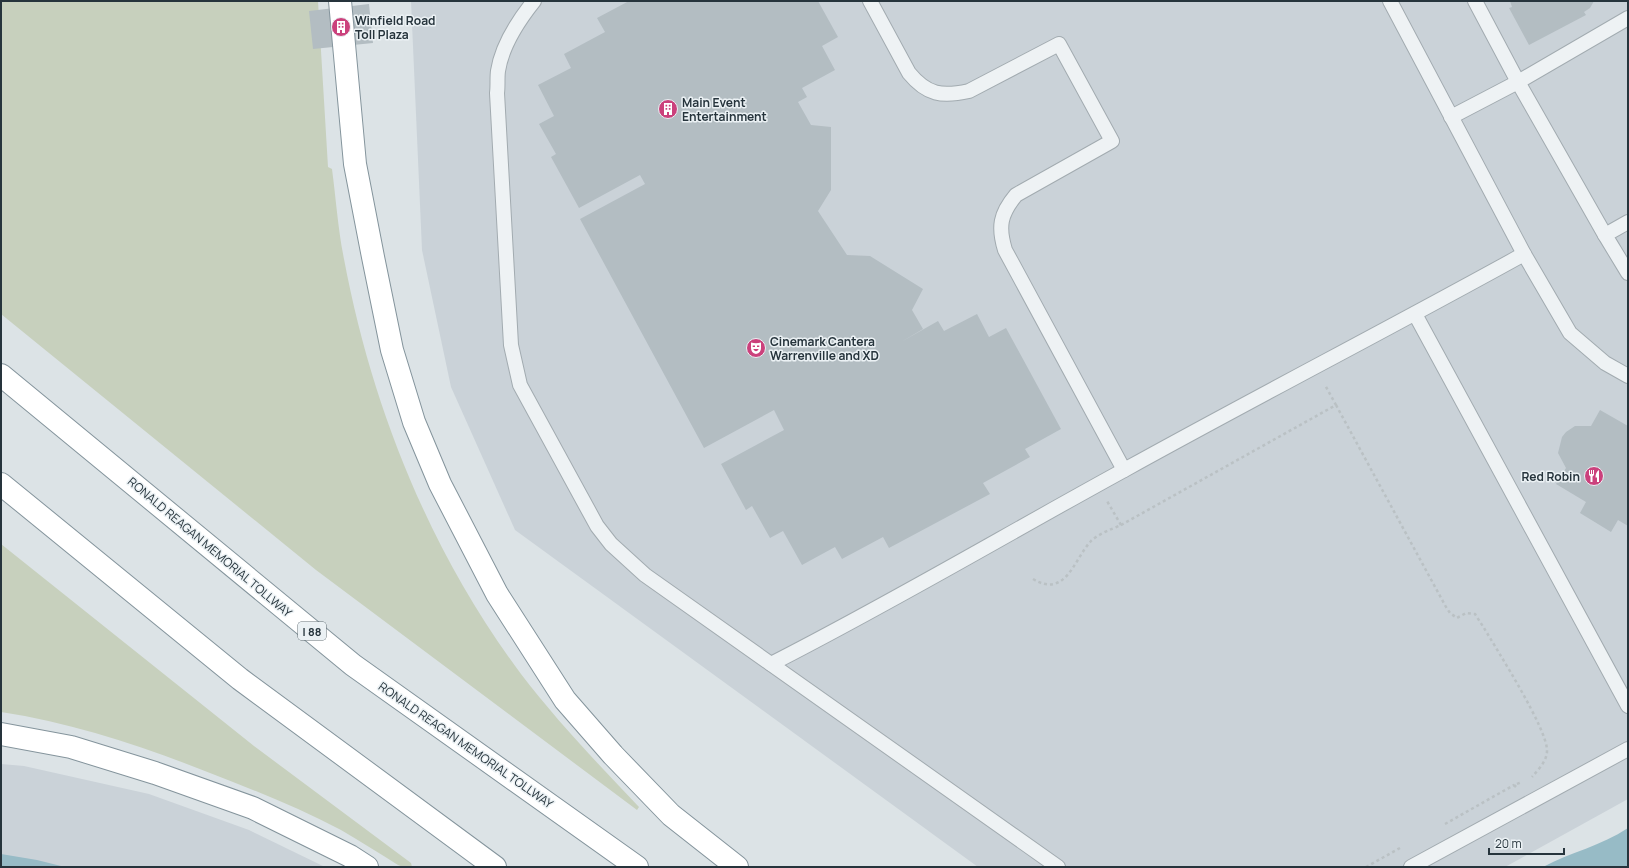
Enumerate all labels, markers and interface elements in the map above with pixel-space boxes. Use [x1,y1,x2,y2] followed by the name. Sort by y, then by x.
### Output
[355,12,435,43] place label: Winfield Road Toll Plaza
[330,16,352,38] building icon: Winfield Road Toll Plaza
[682,94,767,125] place label: Main Event Entertainment
[657,98,679,120] building icon: Main Event Entertainment
[770,333,879,364] place label: Cinemark Cantera Warrenville and XD
[745,337,767,359] theatre icon: Cinemark Cantera Warrenville and XD
[1583,465,1605,487] restaurant icon: Red Robin
[1521,468,1580,485] place label: Red Robin
[124,473,296,621] street label: RONALD REAGAN MEMORIAL TOLLWAY
[298,622,326,640] road number: I 88
[375,678,557,812] street label: RONALD REAGAN MEMORIAL TOLLWAY
[1489,830,1564,856] scale bar
[1495,835,1522,852] text: 20 m

